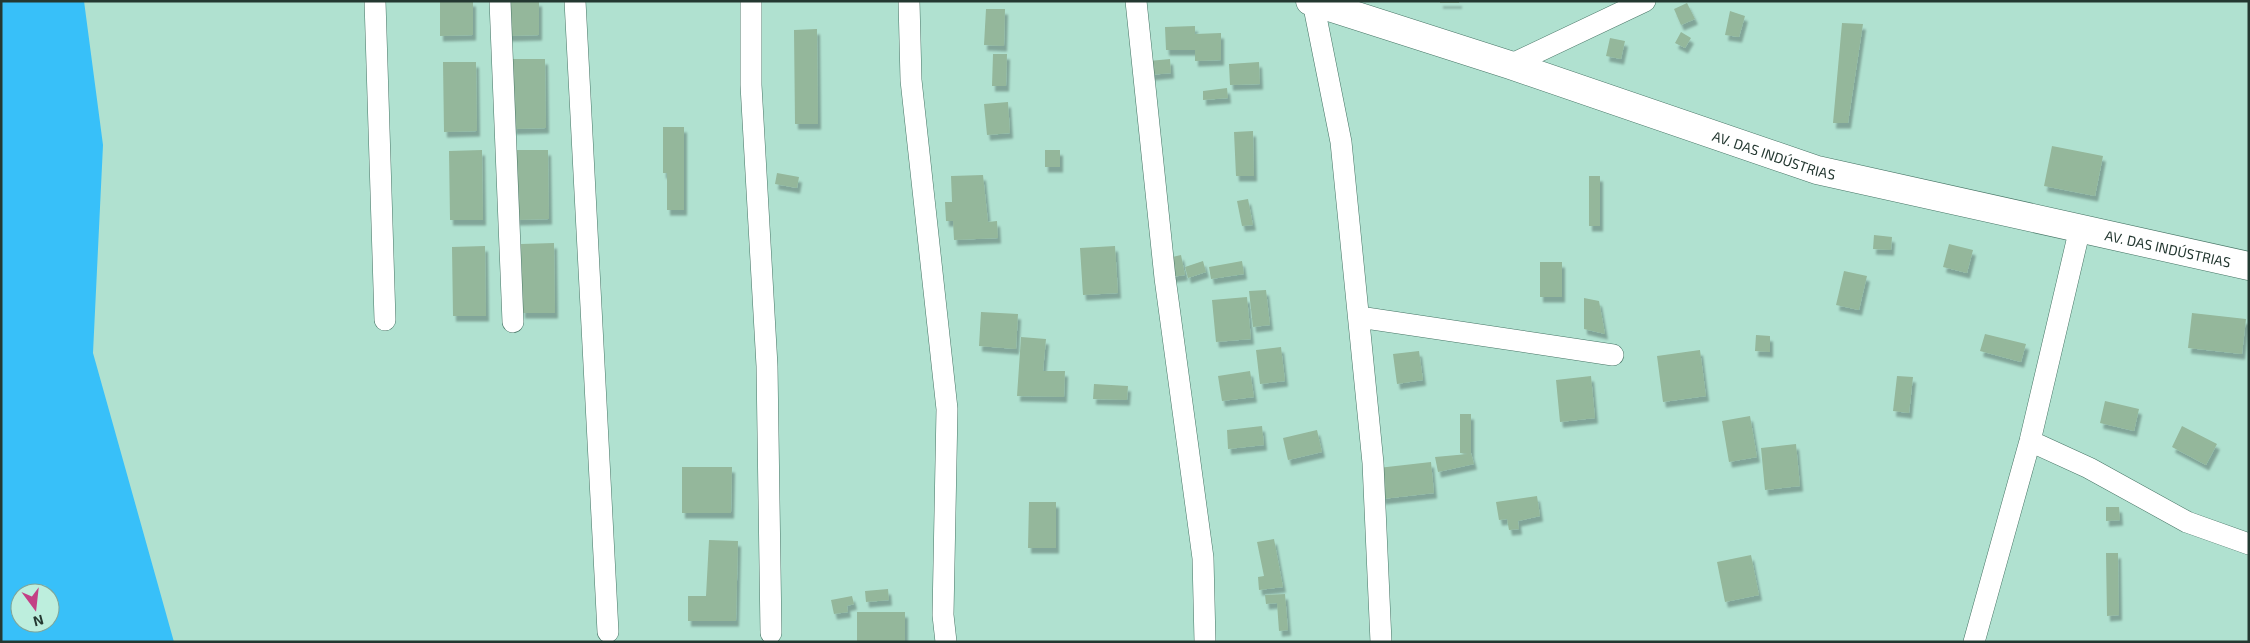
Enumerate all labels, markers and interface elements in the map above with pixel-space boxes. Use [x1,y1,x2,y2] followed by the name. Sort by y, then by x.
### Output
[1710,126,1837,182] street label: AV. DAS INDÚSTRIAS
[2103,226,2233,270] street label: AV. DAS INDÚSTRIAS
[10,583,60,633] north arrow
[31,612,46,631] text: N

